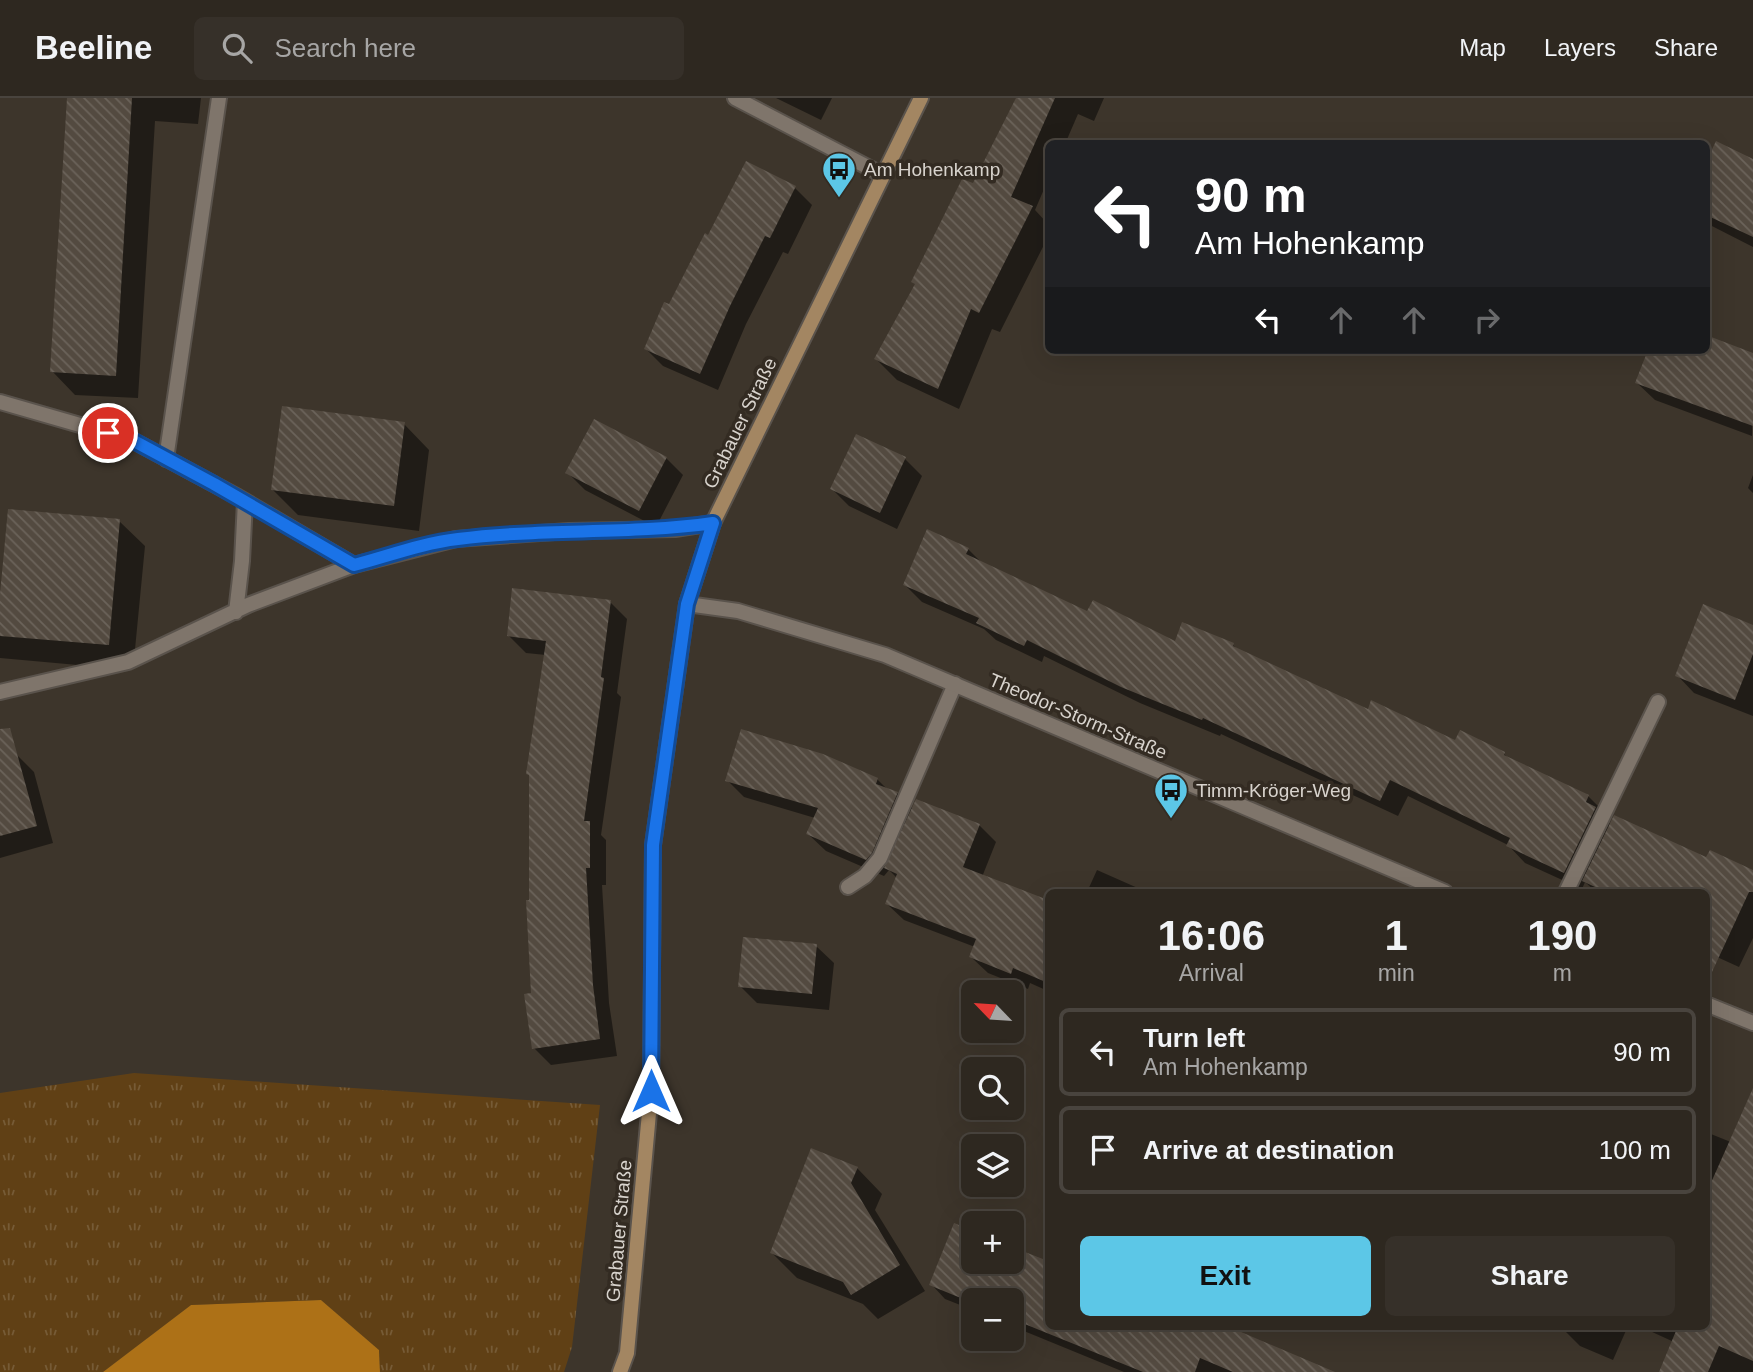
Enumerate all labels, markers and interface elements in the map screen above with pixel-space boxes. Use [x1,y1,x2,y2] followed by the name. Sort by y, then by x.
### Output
[194,17,684,80] search box
[35,29,152,66] text: Beeline
[218,29,256,67] icon: search
[274,33,416,63] text: Search here
[1459,34,1506,61] text: Map
[1544,34,1616,61] text: Layers
[1654,34,1718,61] text: Share
[820,150,858,199] bus stop icon: Am Hohenkamp
[864,159,1000,180] place label: Am Hohenkamp
[1080,168,1171,259] icon: left
[1195,168,1307,222] text: 90 m
[1195,225,1424,261] text: Am Hohenkamp
[1249,301,1287,339] icon: left
[1322,301,1360,339] icon: ahead
[1395,301,1433,339] icon: ahead
[1468,301,1506,339] icon: right
[699,354,781,492] street label: Grabauer Straße
[78,403,138,463] pin
[89,414,127,452] icon: arrive
[986,669,1170,763] street label: Theodor-Storm-Straße
[1152,771,1190,820] bus stop icon: Timm-Kröger-Weg
[1196,780,1351,801] place label: Timm-Kröger-Weg
[1158,912,1265,959] text: 16:06
[1384,912,1408,959] text: 1
[1527,912,1597,959] text: 190
[1179,960,1244,986] text: Arrival
[1378,960,1415,986] text: min
[1553,960,1572,986] text: m
[961,980,1024,1043] north arrow
[961,980,1024,1351] map controls
[1143,1023,1245,1053] text: Turn left
[1084,1033,1122,1071] icon: left
[1613,1037,1671,1067] text: 90 m
[614,1054,688,1128] position arrow
[1143,1054,1308,1080] text: Am Hohenkamp
[961,1057,1024,1120] button: search
[1084,1131,1122,1169] icon: arrive
[961,1134,1024,1197] button: layers
[1143,1135,1394,1165] text: Arrive at destination
[1599,1135,1671,1165] text: 100 m
[602,1159,636,1303] street label: Grabauer Straße
[961,1211,1024,1274] button: +
[1080,1236,1371,1316] button: Exit
[1385,1236,1675,1316] button: Share
[961,1288,1024,1351] button: −

